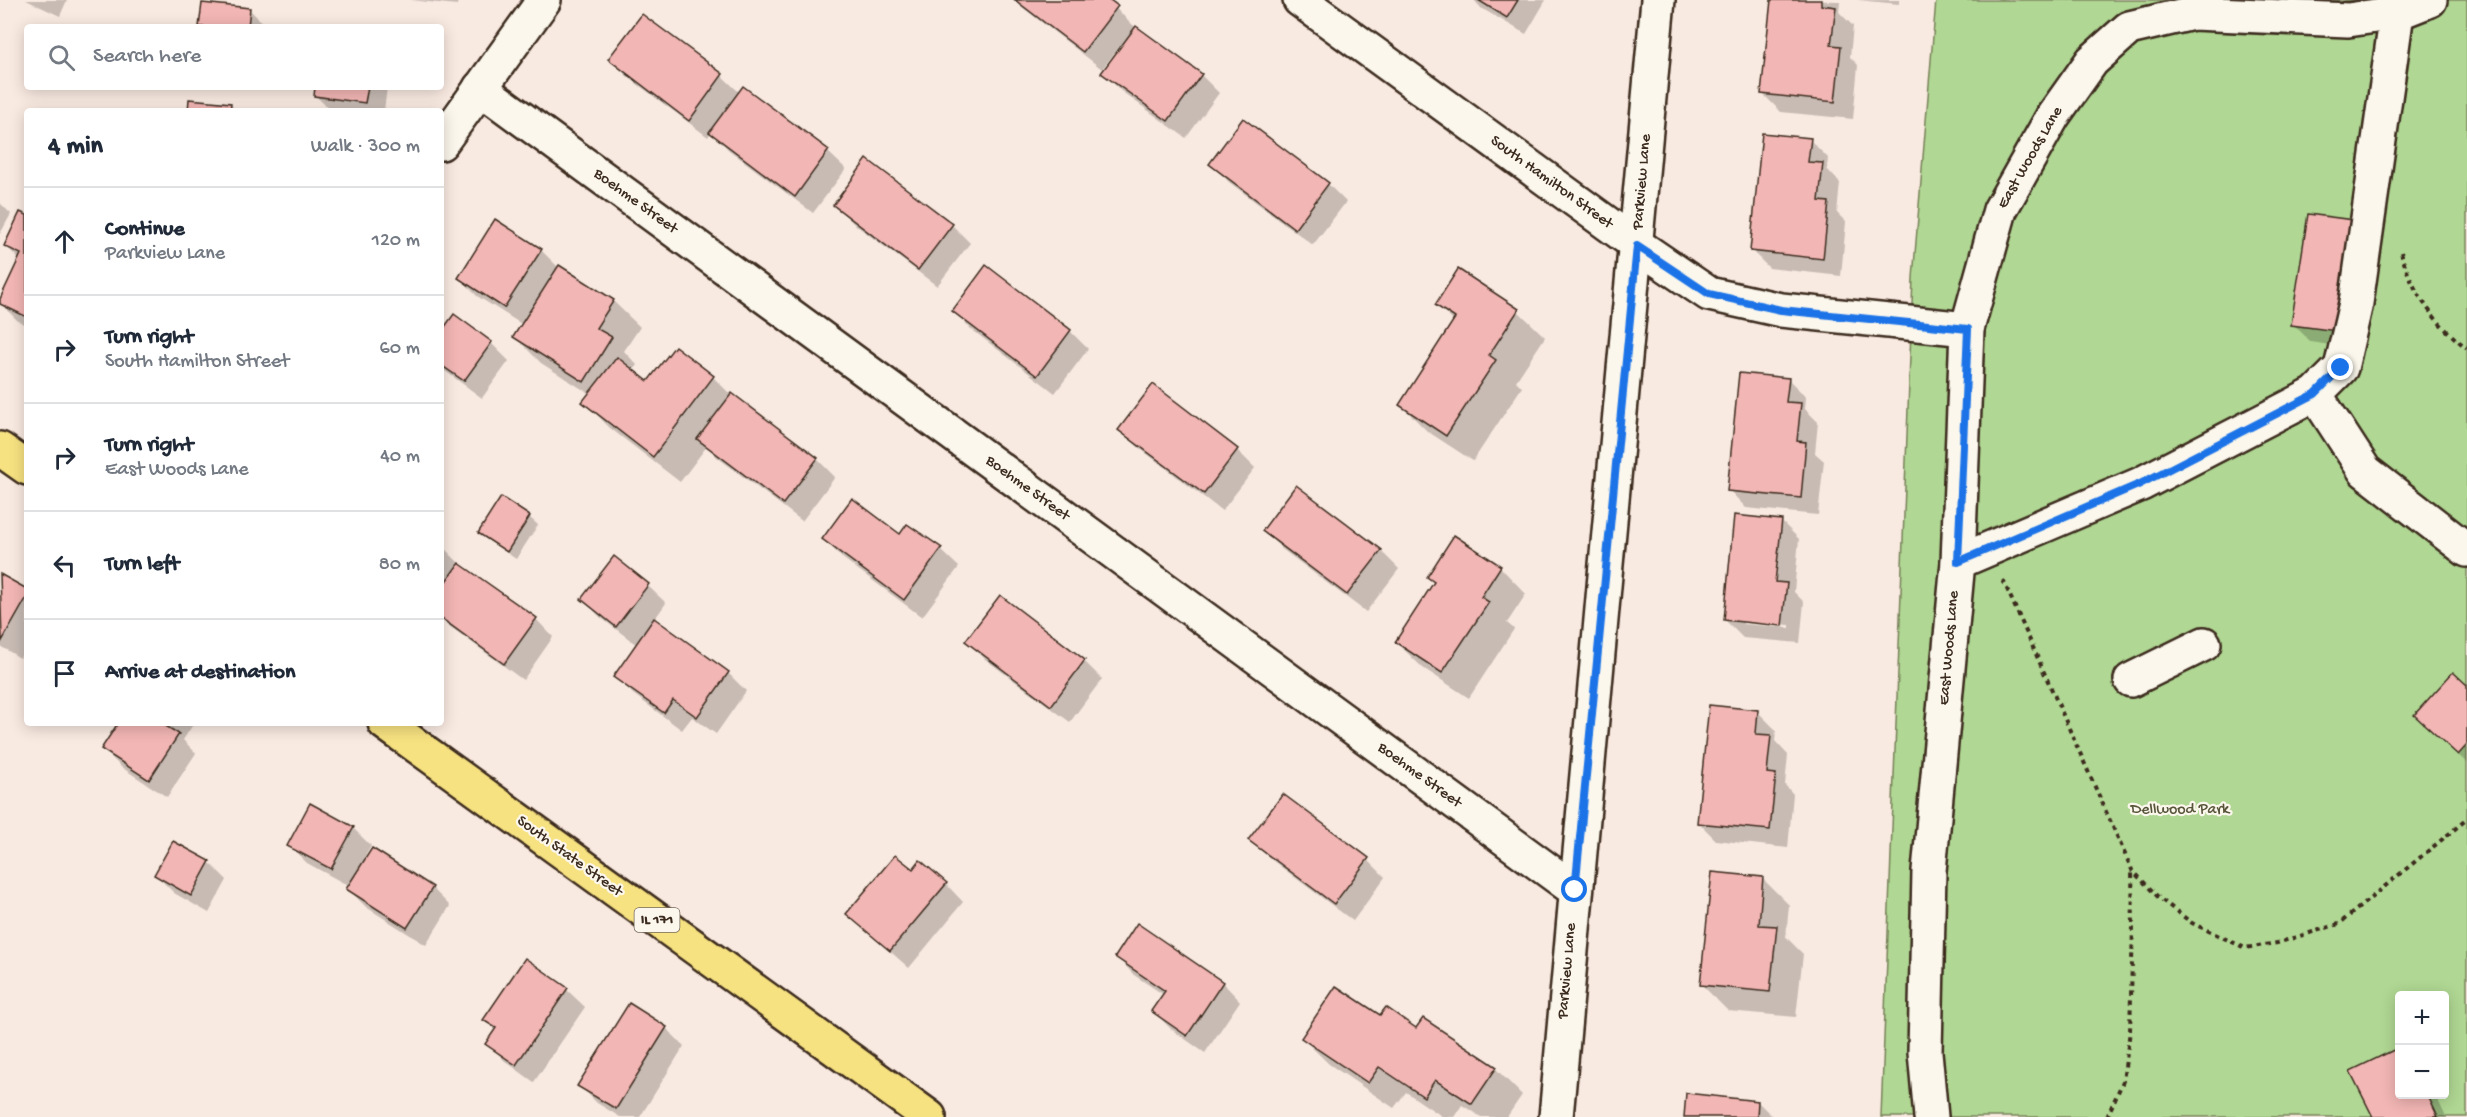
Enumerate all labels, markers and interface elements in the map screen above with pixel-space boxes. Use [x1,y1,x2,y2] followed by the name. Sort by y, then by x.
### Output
[24,24,444,90] search box
[45,41,78,74] icon: search
[93,44,201,70] text: Search here
[1994,103,2068,213] street label: East Woods Lane
[48,132,103,163] text: 4 min
[1486,132,1617,235] street label: South Hamilton Street
[1629,133,1657,232] street label: Parkview Lane
[311,136,420,159] text: Walk · 300 m
[588,165,682,240] street label: Boehme Street
[105,217,185,243] text: Continue
[48,225,81,258] icon: ahead
[372,230,420,253] text: 120 m
[105,243,225,266] text: Parkview Lane
[105,325,193,351] text: Turn right
[48,333,81,366] icon: right
[380,338,420,361] text: 60 m
[105,351,289,374] text: South Hamilton Street
[2327,354,2353,380] route end
[105,433,193,459] text: Turn right
[48,441,81,474] icon: right
[380,446,420,469] text: 40 m
[980,452,1074,527] street label: Boehme Street
[105,459,249,482] text: East Woods Lane
[48,549,81,582] icon: left
[105,552,179,578] text: Turn left
[379,554,420,577] text: 80 m
[1936,589,1965,706] street label: East Woods Lane
[48,657,81,690] icon: arrive
[105,660,295,686] text: Arrive at destination
[1372,739,1466,814] street label: Boehme Street
[2130,801,2231,820] park label: Dellwood Park
[512,812,627,903] street label: South State Street
[1561,876,1587,902] route start
[634,908,680,932] road number: IL 171
[1554,922,1582,1021] street label: Parkview Lane
[2395,991,2449,1099] map controls
[2395,991,2449,1045] button: +
[2395,1045,2449,1099] button: −

